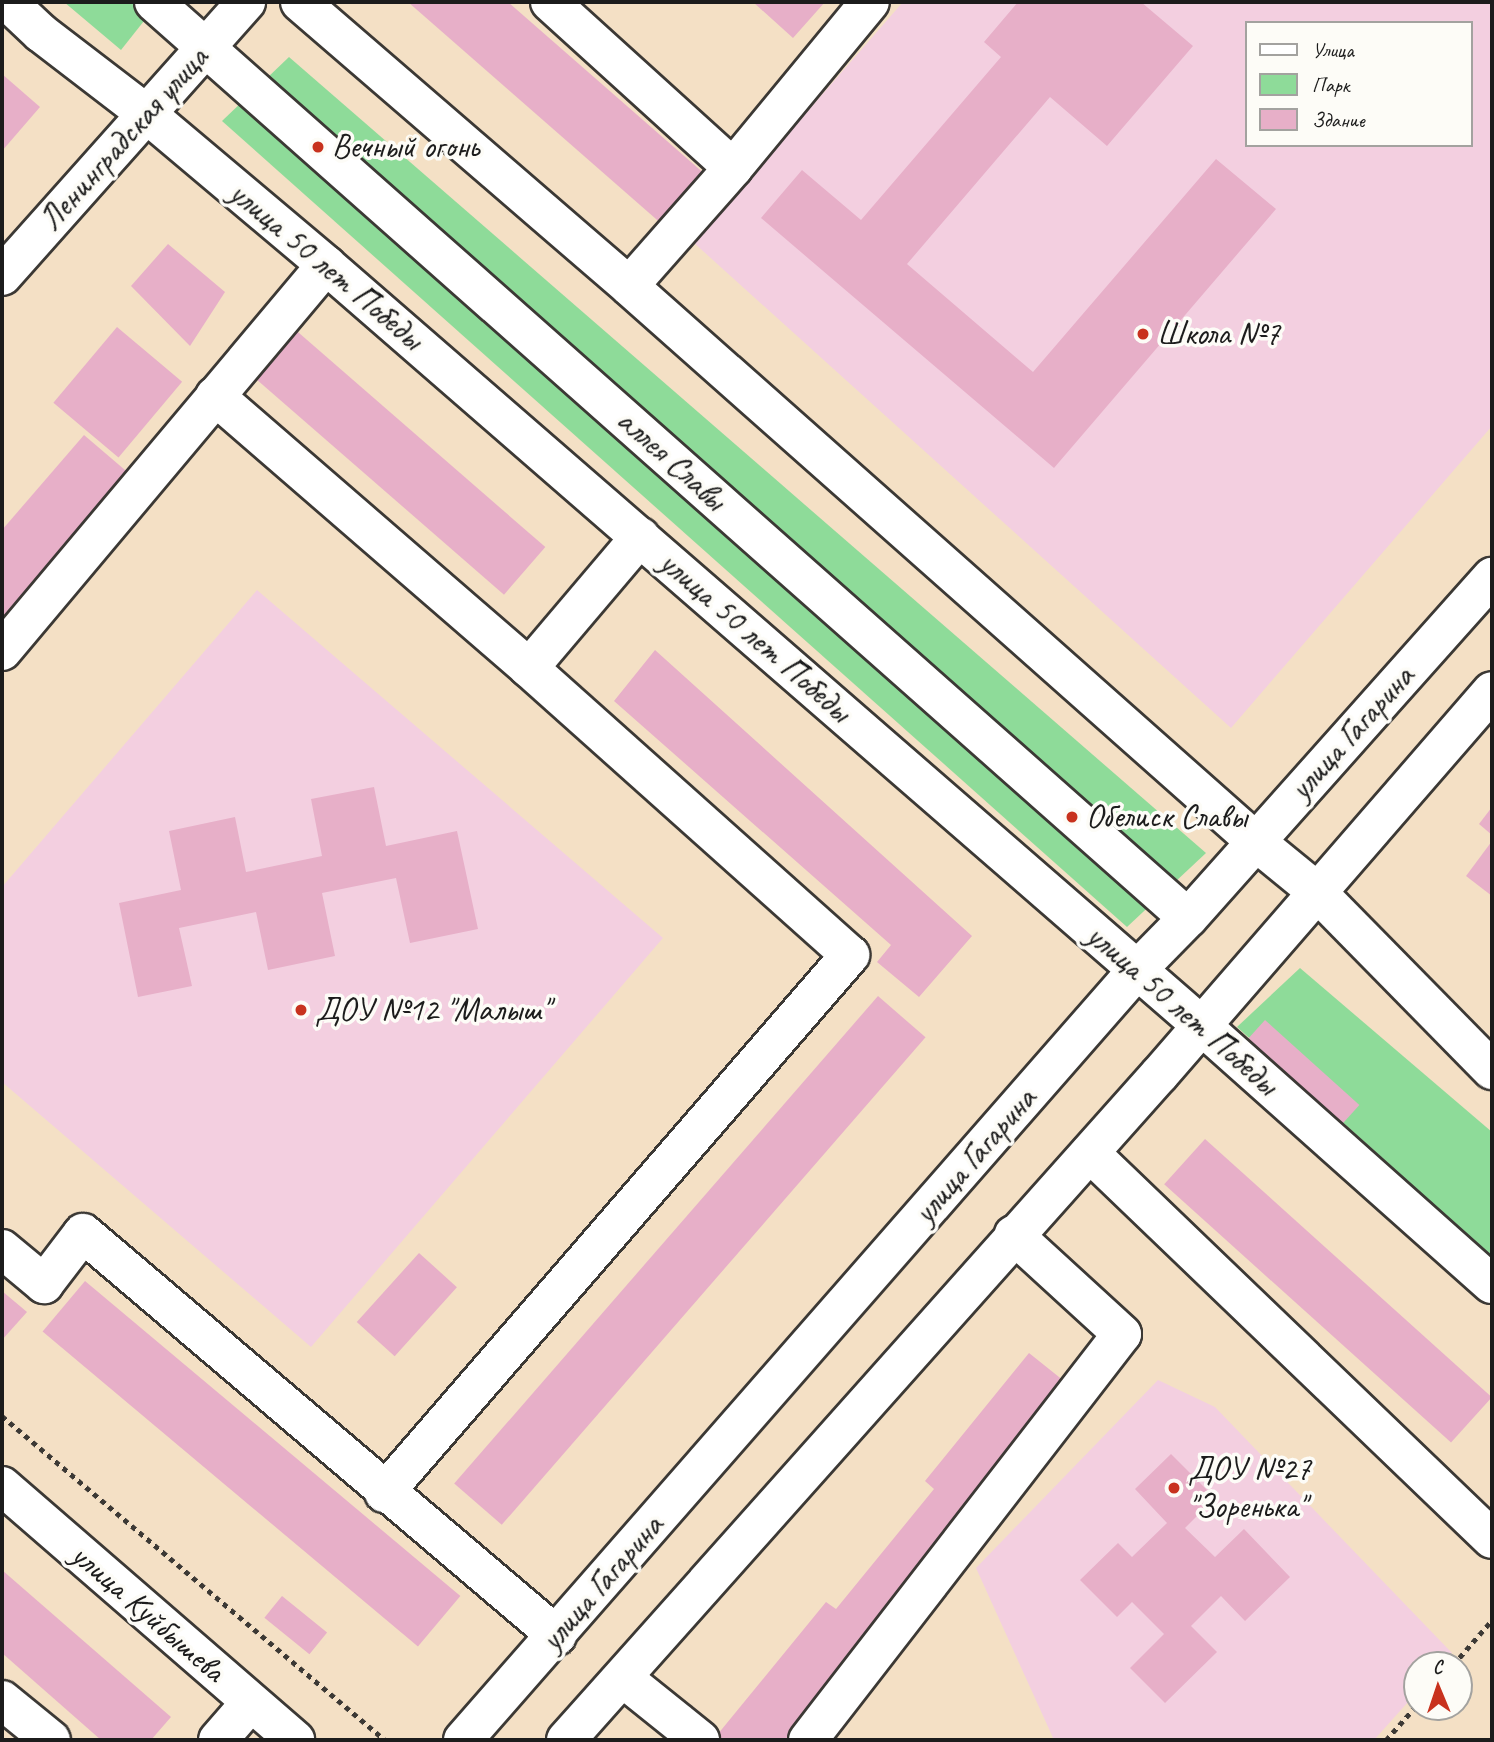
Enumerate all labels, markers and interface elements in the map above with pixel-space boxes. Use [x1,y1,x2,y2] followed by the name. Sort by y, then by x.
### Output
[1246,21,1473,147] legend
[1312,37,1354,63] text: Улица
[30,38,218,240] street label: Ленинградская улица
[1312,72,1349,98] text: Парк
[1312,107,1365,133] text: Здание
[332,127,479,167] place label: Вечный огонь
[310,139,326,155] marker: Вечный огонь
[221,174,431,358] street label: улица 50 лет Победы
[1157,314,1280,354] place label: Школа №7
[1135,326,1151,342] marker: Школа №7
[607,400,735,520] street label: аллея Славы
[651,543,859,731] street label: улица 50 лет Победы
[1281,657,1423,809] street label: улица Гагарина
[1086,797,1249,837] place label: Обелиск Славы
[1064,809,1080,825] marker: Обелиск Славы
[1078,916,1286,1104] street label: улица 50 лет Победы
[315,990,549,1030] place label: ДОУ №12 "Малыш"
[293,1002,309,1018] marker: ДОУ №12 "Малыш"
[905,1079,1045,1233] street label: улица Гагарина
[1188,1449,1311,1527] place label: ДОУ №27 "Зоренька"
[1166,1480,1182,1496] marker: ДОУ №27 "Зоренька"
[532,1506,672,1660] street label: улица Гагарина
[63,1535,233,1691] street label: улица Куйбышева
[1403,1651,1473,1721] north arrow
[1432,1655,1442,1679] text: С

